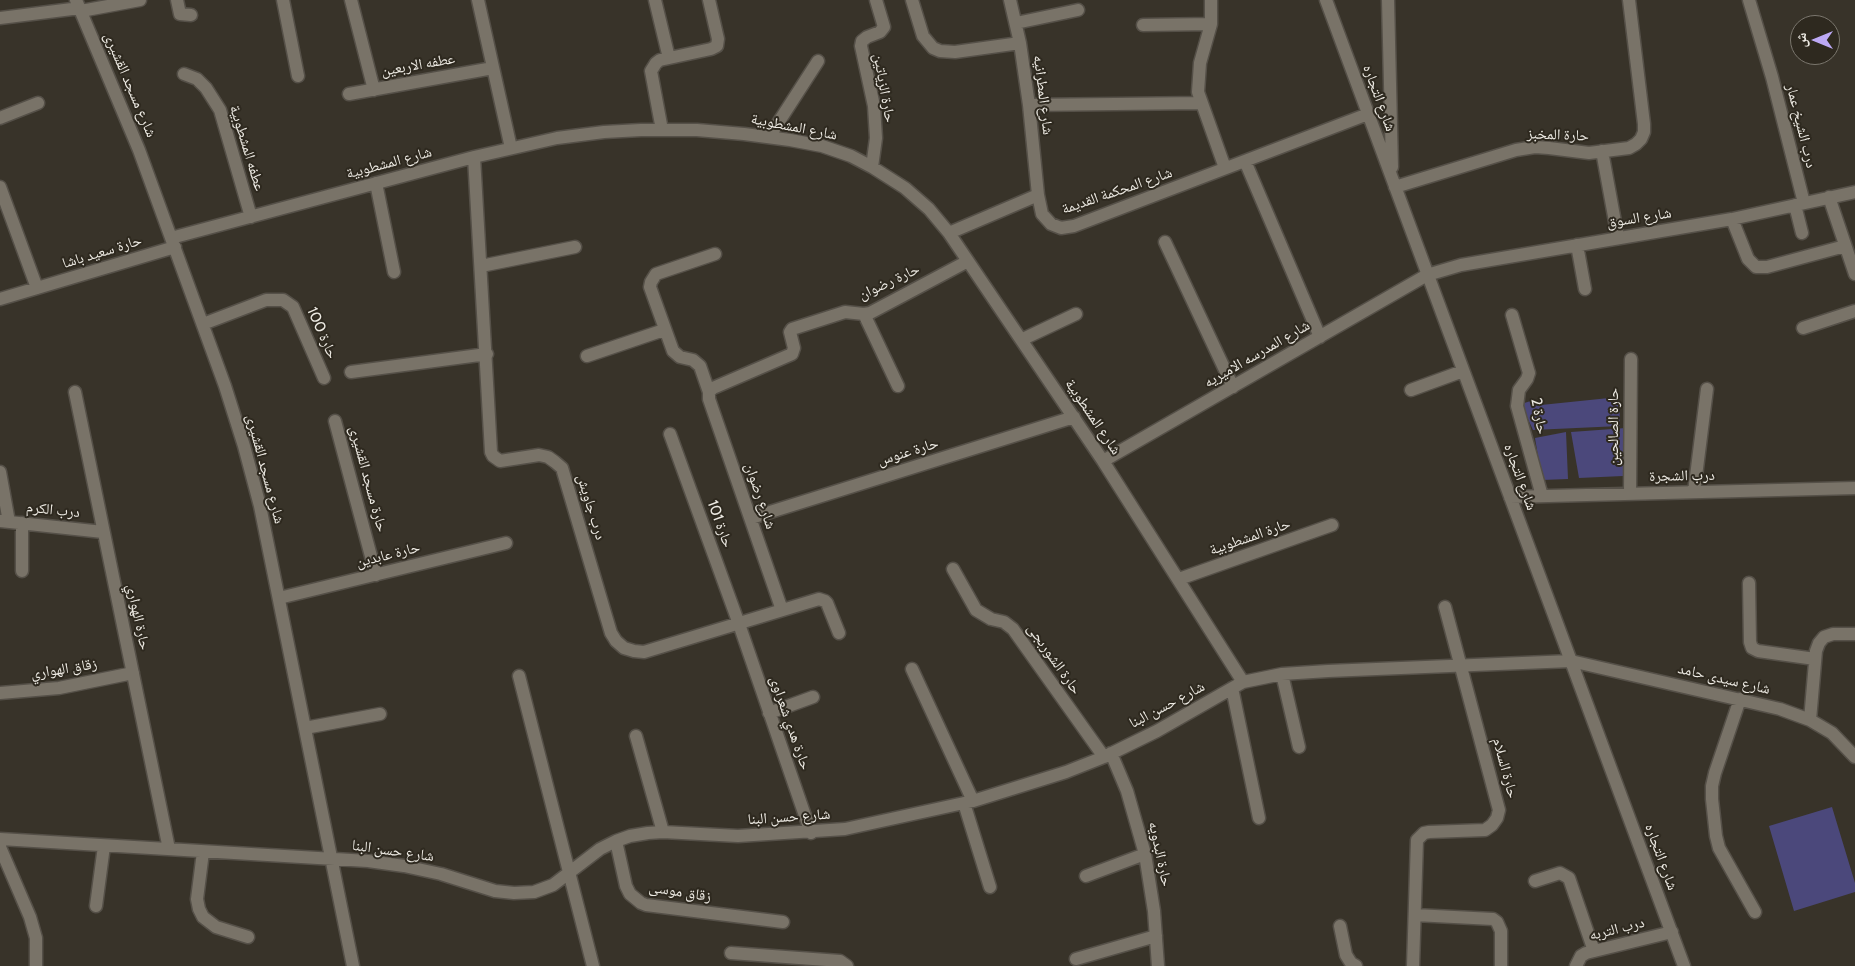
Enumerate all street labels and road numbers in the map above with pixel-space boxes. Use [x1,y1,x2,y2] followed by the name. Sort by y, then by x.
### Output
[100,30,160,140] street label: شارع مسجد القشيرى
[380,50,456,80] street label: عطفه الاربعين
[869,52,899,124] street label: حارة الزياتين
[1029,54,1057,136] street label: شارع المطرانيه
[1359,62,1399,134] street label: شارع التجاره
[1782,82,1820,170] street label: درب الشيخ عمار
[225,103,269,193] street label: عطفه المشطوبية
[749,110,839,144] street label: شارع المشطوبية
[1527,125,1589,145] street label: حارة المخبز
[344,143,434,183] street label: شارع المشطوبية
[1059,164,1175,218] street label: شارع المحكمة القديمة
[1605,204,1673,232] street label: شارع السوق
[60,231,144,273] street label: حارة سعيد باشا
[855,260,923,304] street label: حارة رضوان
[303,304,341,362] street label: حارة 100
[1201,316,1313,392] street label: شارع المدرسه الاميريه
[1061,376,1125,458] street label: شارع المشطوبية
[1605,388,1623,466] street label: حارة الصالحين
[1527,396,1551,436] street label: حارة 2
[242,412,288,526] street label: شارع مسجد القشيرى
[345,424,391,534] street label: حارة مسجد القشيرى
[875,434,941,470] street label: حارة عنوس
[1500,441,1540,513] street label: شارع التجاره
[740,461,780,531] street label: شارع رضوان
[1649,466,1715,486] street label: درب الشجرة
[572,472,610,542] street label: درب جاويش
[25,498,81,522] street label: درب الكرم
[703,498,737,550] street label: حارة 101
[1207,515,1293,559] street label: حارة المشطوبية
[354,538,422,572] street label: حارة عابدين
[122,582,154,652] street label: حارة الهواري
[1023,620,1085,698] street label: حارة الشوربجى
[29,655,99,683] street label: زقاق الهواري
[1676,660,1772,698] street label: شارع سيدى حامد
[766,674,814,772] street label: حارة هدي شعراوى
[1126,678,1208,732] street label: شارع حسن البنا
[1488,736,1522,800] street label: حارة السلام
[747,805,831,829] street label: شارع حسن البنا
[1144,820,1176,888] street label: حارة البدويه
[1641,821,1681,893] street label: شارع التجاره
[351,836,435,866] street label: شارع حسن البنا
[647,878,713,906] street label: زقاق موسى
[1588,913,1646,945] street label: درب التربه

